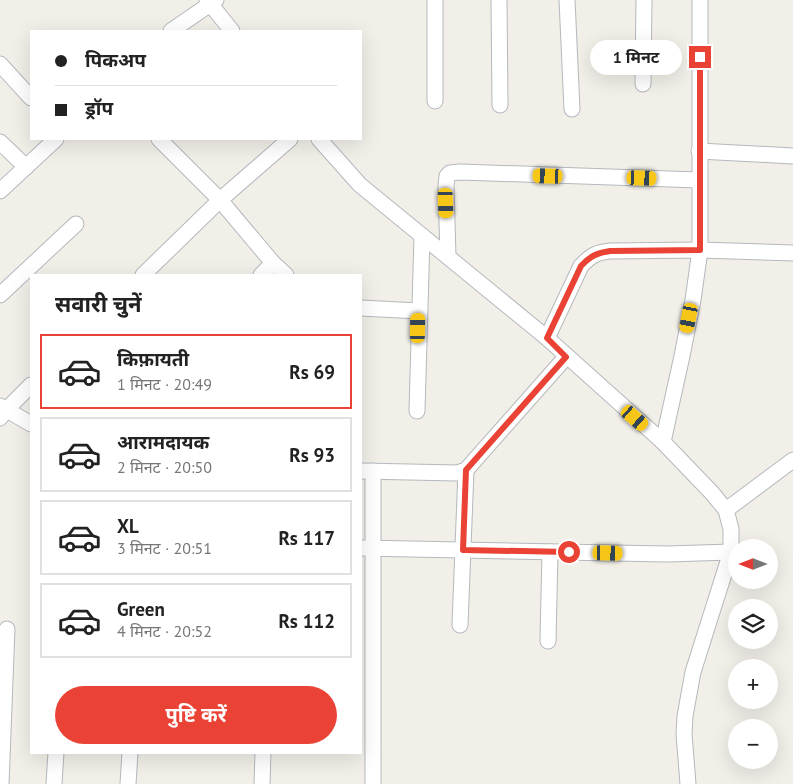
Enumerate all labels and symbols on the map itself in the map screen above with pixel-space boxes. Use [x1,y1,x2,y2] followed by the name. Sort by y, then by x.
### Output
[590,40,682,74] callout: 1 मिनट
[689,46,711,68] route end
[532,168,563,184] car
[626,170,657,186] car
[437,188,454,218] car
[678,302,699,334] car
[410,313,425,343] car
[618,402,651,434] car
[728,539,778,589] north arrow
[558,541,580,563] route start
[592,545,623,561] car

